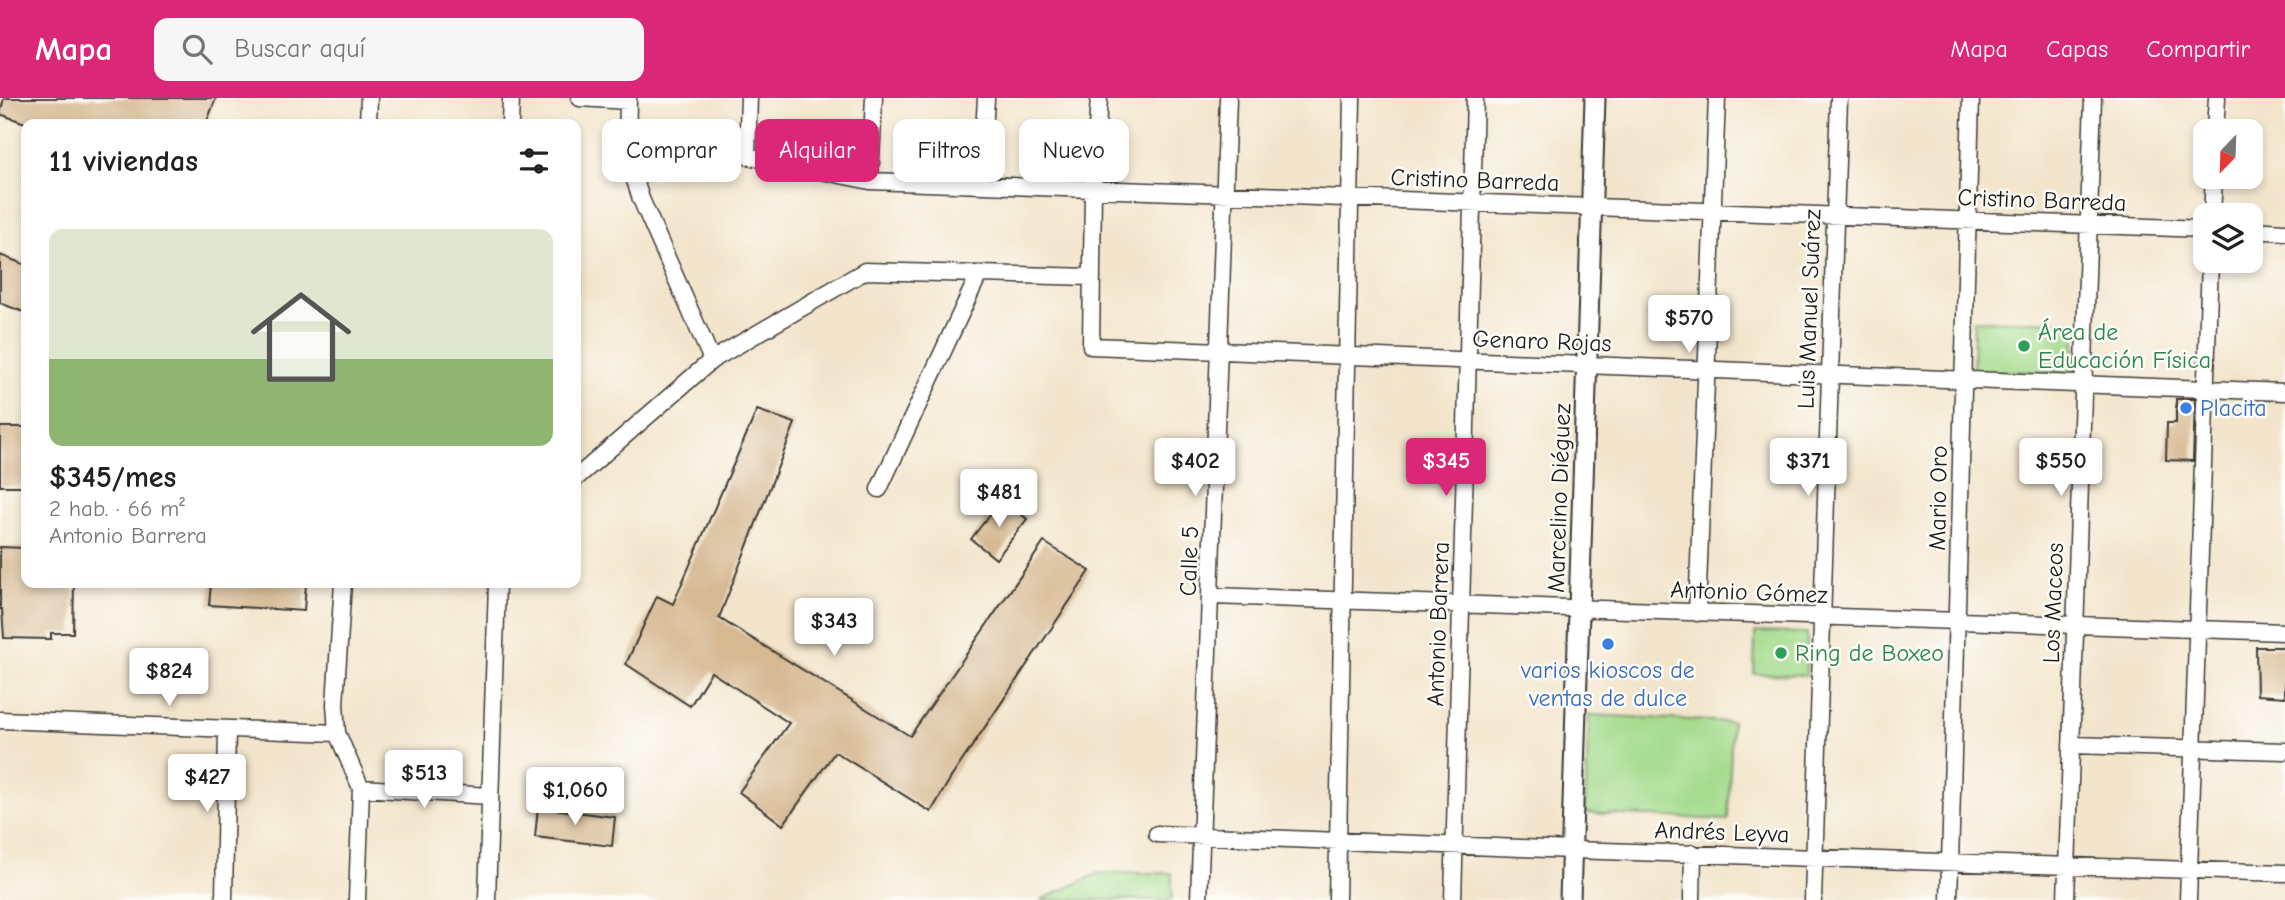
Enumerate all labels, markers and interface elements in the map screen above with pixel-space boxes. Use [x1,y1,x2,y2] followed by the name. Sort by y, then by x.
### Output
[154,18,644,81] search box
[35,30,112,68] text: Mapa
[178,30,216,68] icon: search
[234,34,365,64] text: Buscar aquí
[1950,35,2008,63] text: Mapa
[2046,35,2108,63] text: Capas
[2146,35,2250,63] text: Compartir
[602,119,741,182] chip: Comprar
[755,119,879,182] chip: Alquilar
[893,119,1005,182] chip: Filtros
[1019,119,1129,182] chip: Nuevo
[2193,119,2263,189] north arrow
[2193,119,2263,273] map controls
[515,142,553,180] icon: filters
[49,144,198,179] text: 11 viviendas
[1390,163,1560,197] street label: Cristino Barreda
[1957,183,2127,217] street label: Cristino Barreda
[2193,203,2263,273] button: layers
[1792,208,1827,410] street label: Luis Manuel Suárez
[238,274,364,400] icon: home
[1648,296,1730,355] pin: $570
[1664,304,1714,331] text: $570
[2038,318,2211,374] place label: Área de Educación Física
[1472,325,1612,357] street label: Genaro Rojas
[2016,338,2032,354] marker: Área de Educación Física
[2200,394,2267,422] place label: Placita
[2178,400,2194,416] marker: Placita
[1542,402,1576,593] street label: Marcelino Diéguez
[1154,438,1236,498] pin: $402
[1405,438,1487,498] pin: $345
[1767,438,1849,498] pin: $371
[2020,438,2102,498] pin: $550
[1923,445,1953,551] street label: Mario Oro
[1170,447,1220,474] text: $402
[1422,447,1470,474] text: $345
[1786,447,1830,474] text: $371
[2035,447,2087,474] text: $550
[49,460,176,495] text: $345/mes
[958,470,1040,529] pin: $481
[976,478,1022,505] text: $481
[49,495,185,522] text: 2 hab. · 66 m²
[49,522,207,549] text: Antonio Barrera
[1174,525,1204,597] street label: Calle 5
[1421,541,1455,707] street label: Antonio Barrera
[2037,542,2069,664] street label: Los Maceos
[1670,575,1829,609] street label: Antonio Gómez
[793,598,875,658] pin: $343
[810,607,858,634] text: $343
[1600,636,1616,652] marker: varios kioscos de ventas de dulce
[1795,639,1944,667] place label: Ring de Boxeo
[1773,645,1789,661] marker: Ring de Boxeo
[128,648,210,708] pin: $824
[1520,656,1695,712] place label: varios kioscos de ventas de dulce
[145,657,193,684] text: $824
[383,750,465,810] pin: $513
[166,754,248,814] pin: $427
[401,759,447,786] text: $513
[184,763,230,790] text: $427
[518,768,632,827] pin: $1,060
[542,776,608,803] text: $1,060
[1654,816,1790,848] street label: Andrés Leyva

